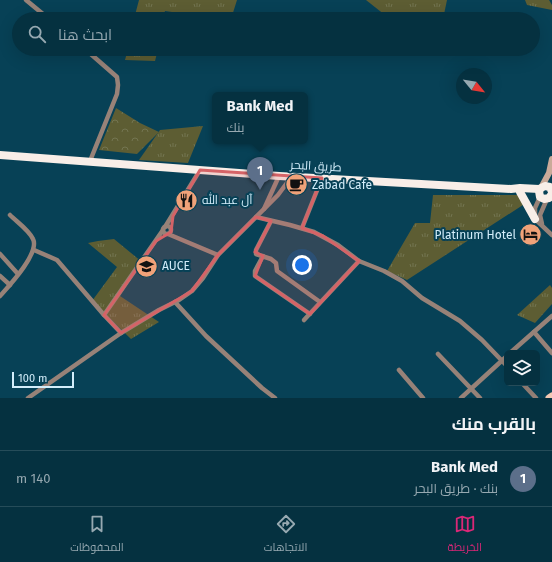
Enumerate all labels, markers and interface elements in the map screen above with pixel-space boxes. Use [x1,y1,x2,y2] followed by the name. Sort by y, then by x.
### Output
[12,12,540,56] search box
[26,23,48,45] icon: search
[58,26,112,44] text: ابحث هنا
[456,68,492,104] north arrow
[212,92,308,144] popup
[226,97,294,115] text: Bank Med
[226,120,244,135] text: بنك
[247,157,273,190] pin: 1
[289,158,342,174] street label: طريق البحر
[283,172,309,198] cafe icon: Zabad Cafe
[312,178,372,192] place label: Zabad Cafe
[173,187,199,213] restaurant icon: آل عبد الله
[202,192,253,207] place label: آل عبد الله
[518,222,544,248] hotel icon: Platinum Hotel
[435,228,516,242] place label: Platinum Hotel
[134,253,160,279] school or university icon: AUCE
[292,255,312,275] your location
[162,259,190,273] place label: AUCE
[504,350,540,386] map controls
[504,350,540,386] button: layers
[12,370,74,389] scale bar
[18,372,47,385] text: 100 m
[452,414,536,435] text: بالقرب منك
[431,458,498,476] text: Bank Med
[16,471,50,486] text: 140 m
[520,471,526,486] text: 1
[414,481,498,496] text: بنك · طريق البحر
[70,513,124,557] tab: المحفوظات
[264,513,307,557] tab: الاتجاهات
[448,513,482,557] tab: الخريطة

